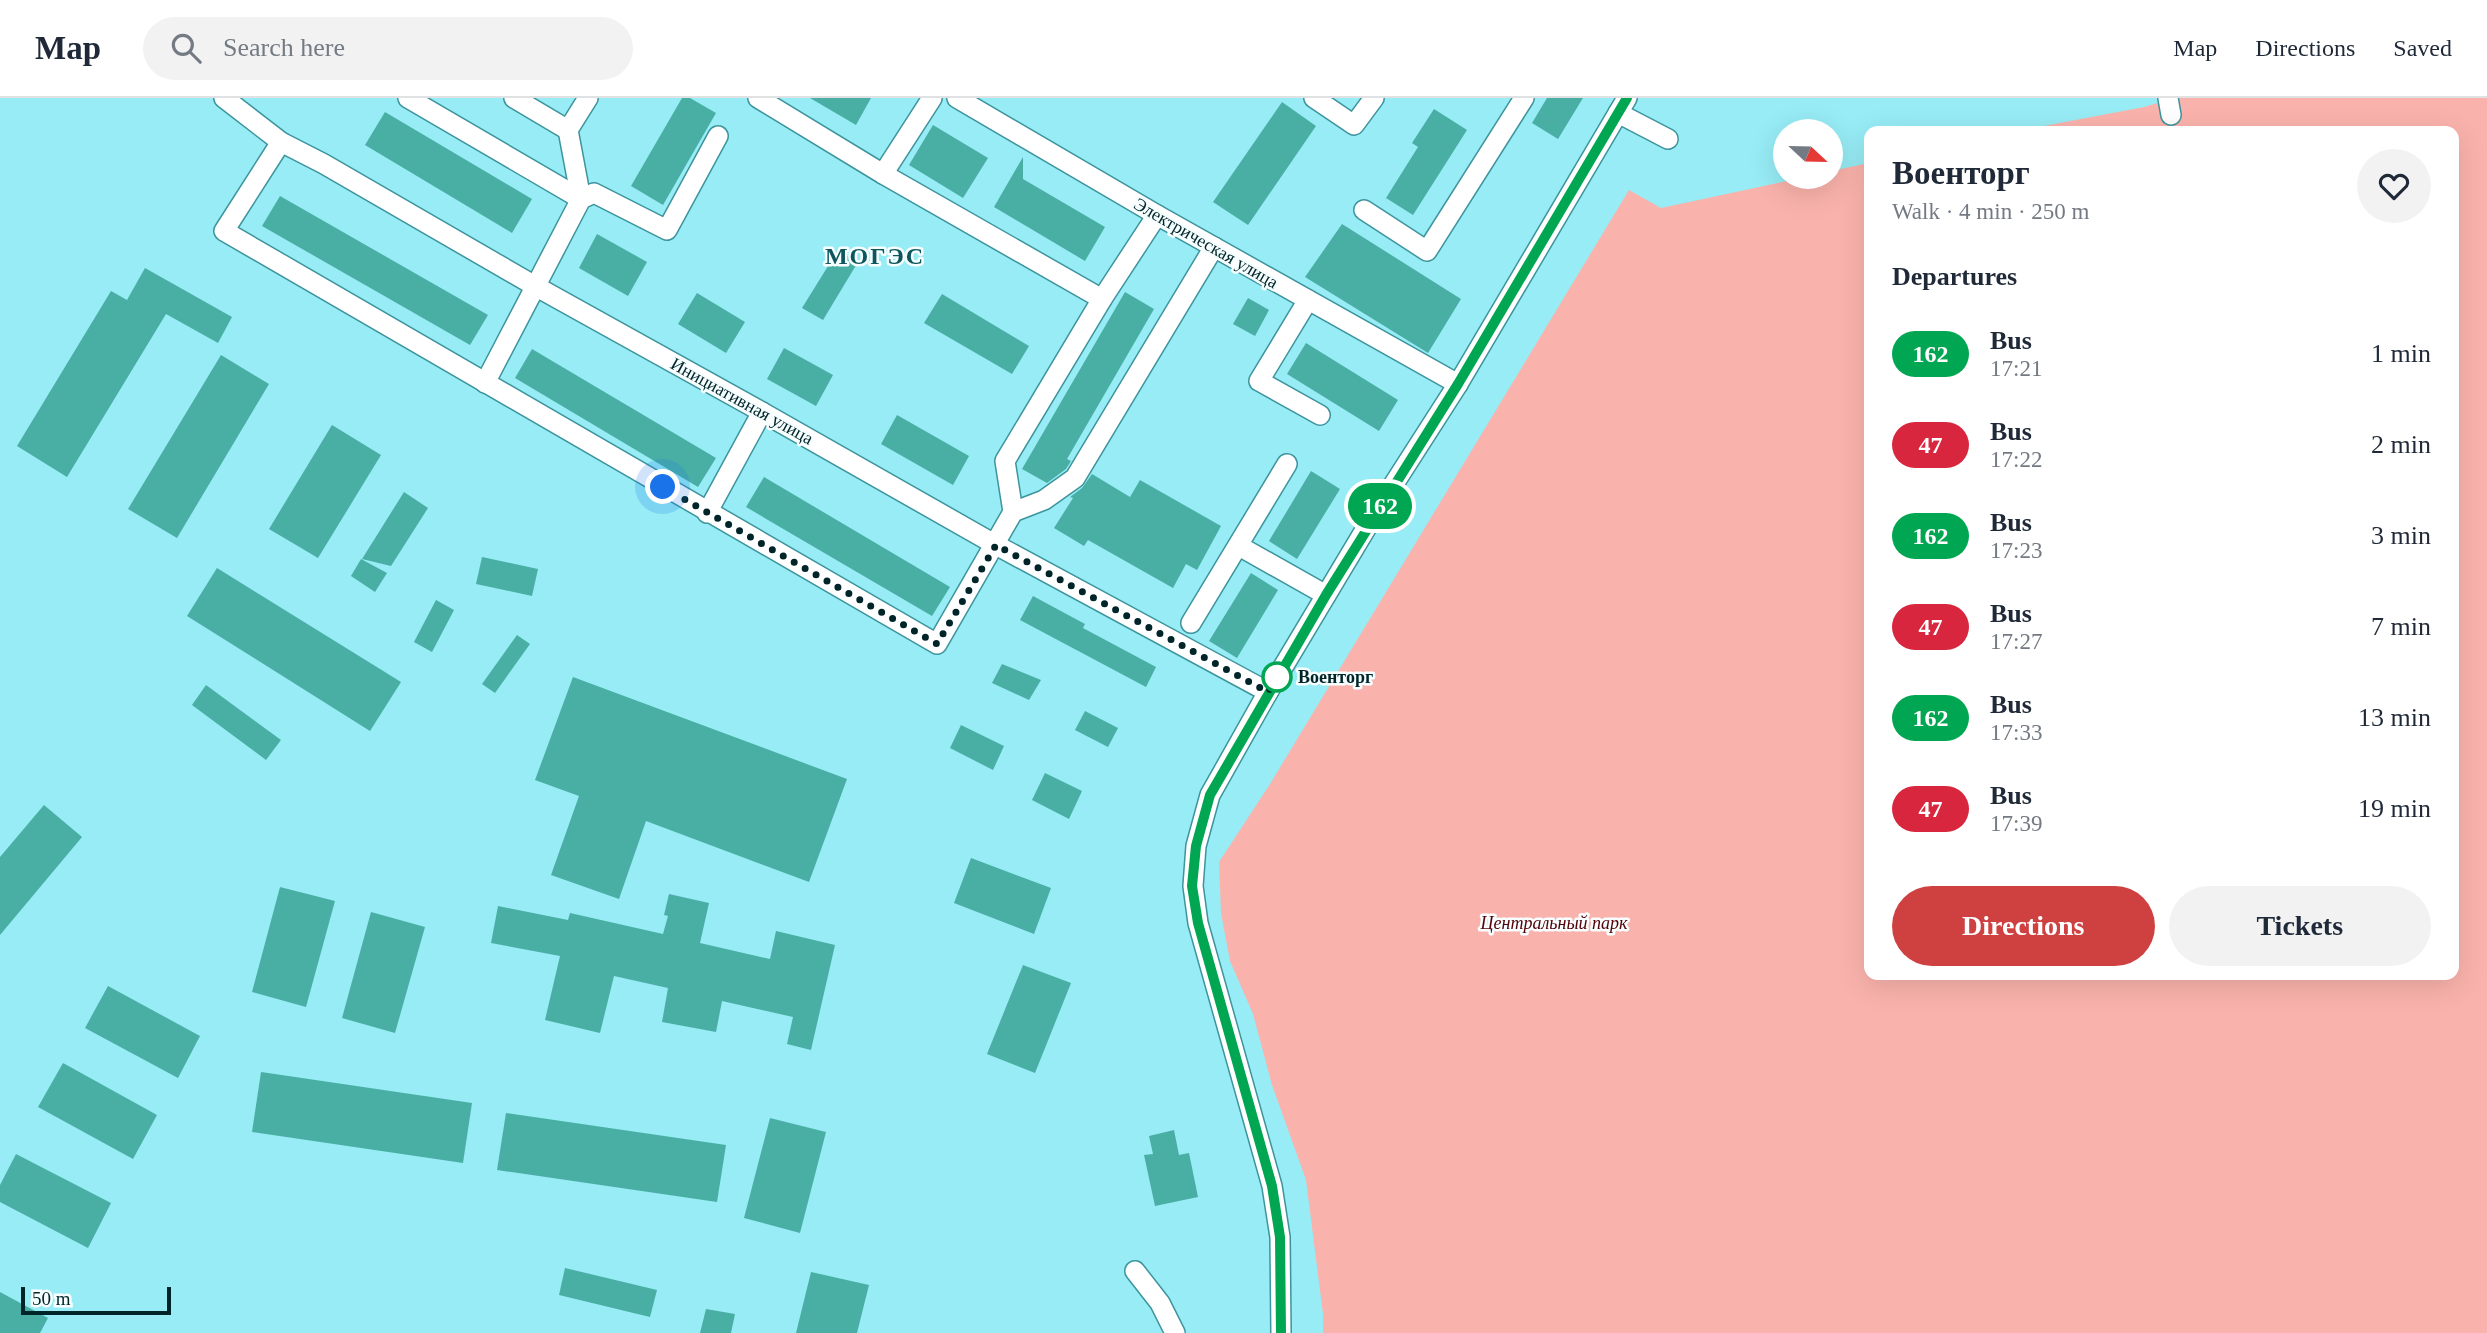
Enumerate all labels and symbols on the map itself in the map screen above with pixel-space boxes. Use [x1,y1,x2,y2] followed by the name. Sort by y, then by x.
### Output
[1773,119,1843,189] north arrow
[1130,194,1282,292] street label: Электрическая улица
[825,243,925,269] district label: МОГЭС
[667,353,817,449] street label: Инициативная улица
[645,469,680,504] your location
[1340,483,1420,529] line badge: 162
[1262,662,1292,692] marker: Военторг
[1298,667,1373,687] place label: Военторг
[1480,913,1628,933] park label: Центральный парк
[21,1284,172,1316] scale bar

